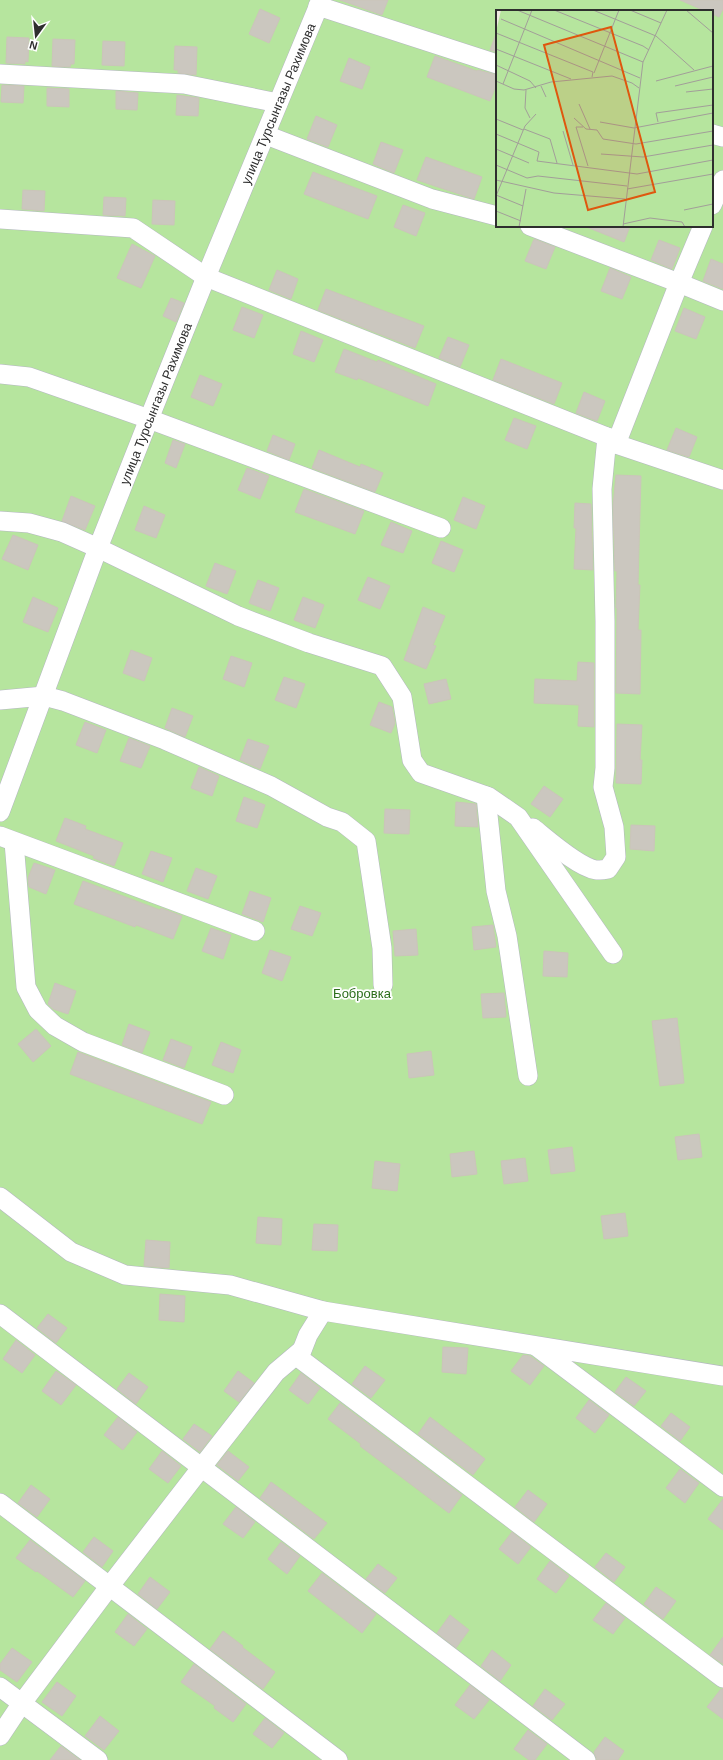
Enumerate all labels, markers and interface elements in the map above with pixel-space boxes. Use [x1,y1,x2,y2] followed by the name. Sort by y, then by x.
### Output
[496,10,713,227] inset map
[16,16,56,56] north arrow
[238,20,319,187] street label: улица Турсынгазы Рахимова
[28,39,39,52] text: N
[117,320,195,487] street label: улица Турсынгазы Рахимова
[333,986,392,1001] park label: Бобровка

